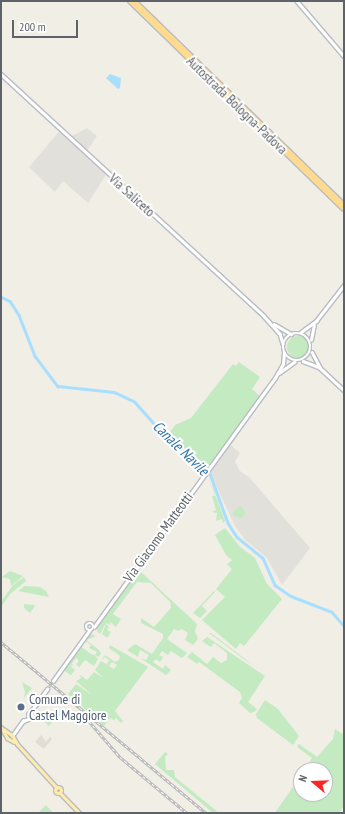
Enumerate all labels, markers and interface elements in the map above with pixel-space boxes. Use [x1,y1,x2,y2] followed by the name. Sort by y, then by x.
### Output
[14,12,80,38] scale bar
[19,19,46,34] text: 200 m
[183,53,291,157] street label: Autostrada Bologna-Padova
[105,170,159,220] street label: Via Saliceto
[149,417,213,479] water label: Canale Navile
[120,489,196,585] street label: Via Giacomo Matteotti
[29,691,107,724] place label: Comune di Castel Maggiore
[16,702,26,712] marker: Comune di Castel Maggiore
[293,762,333,802] north arrow
[295,773,310,784] text: N

